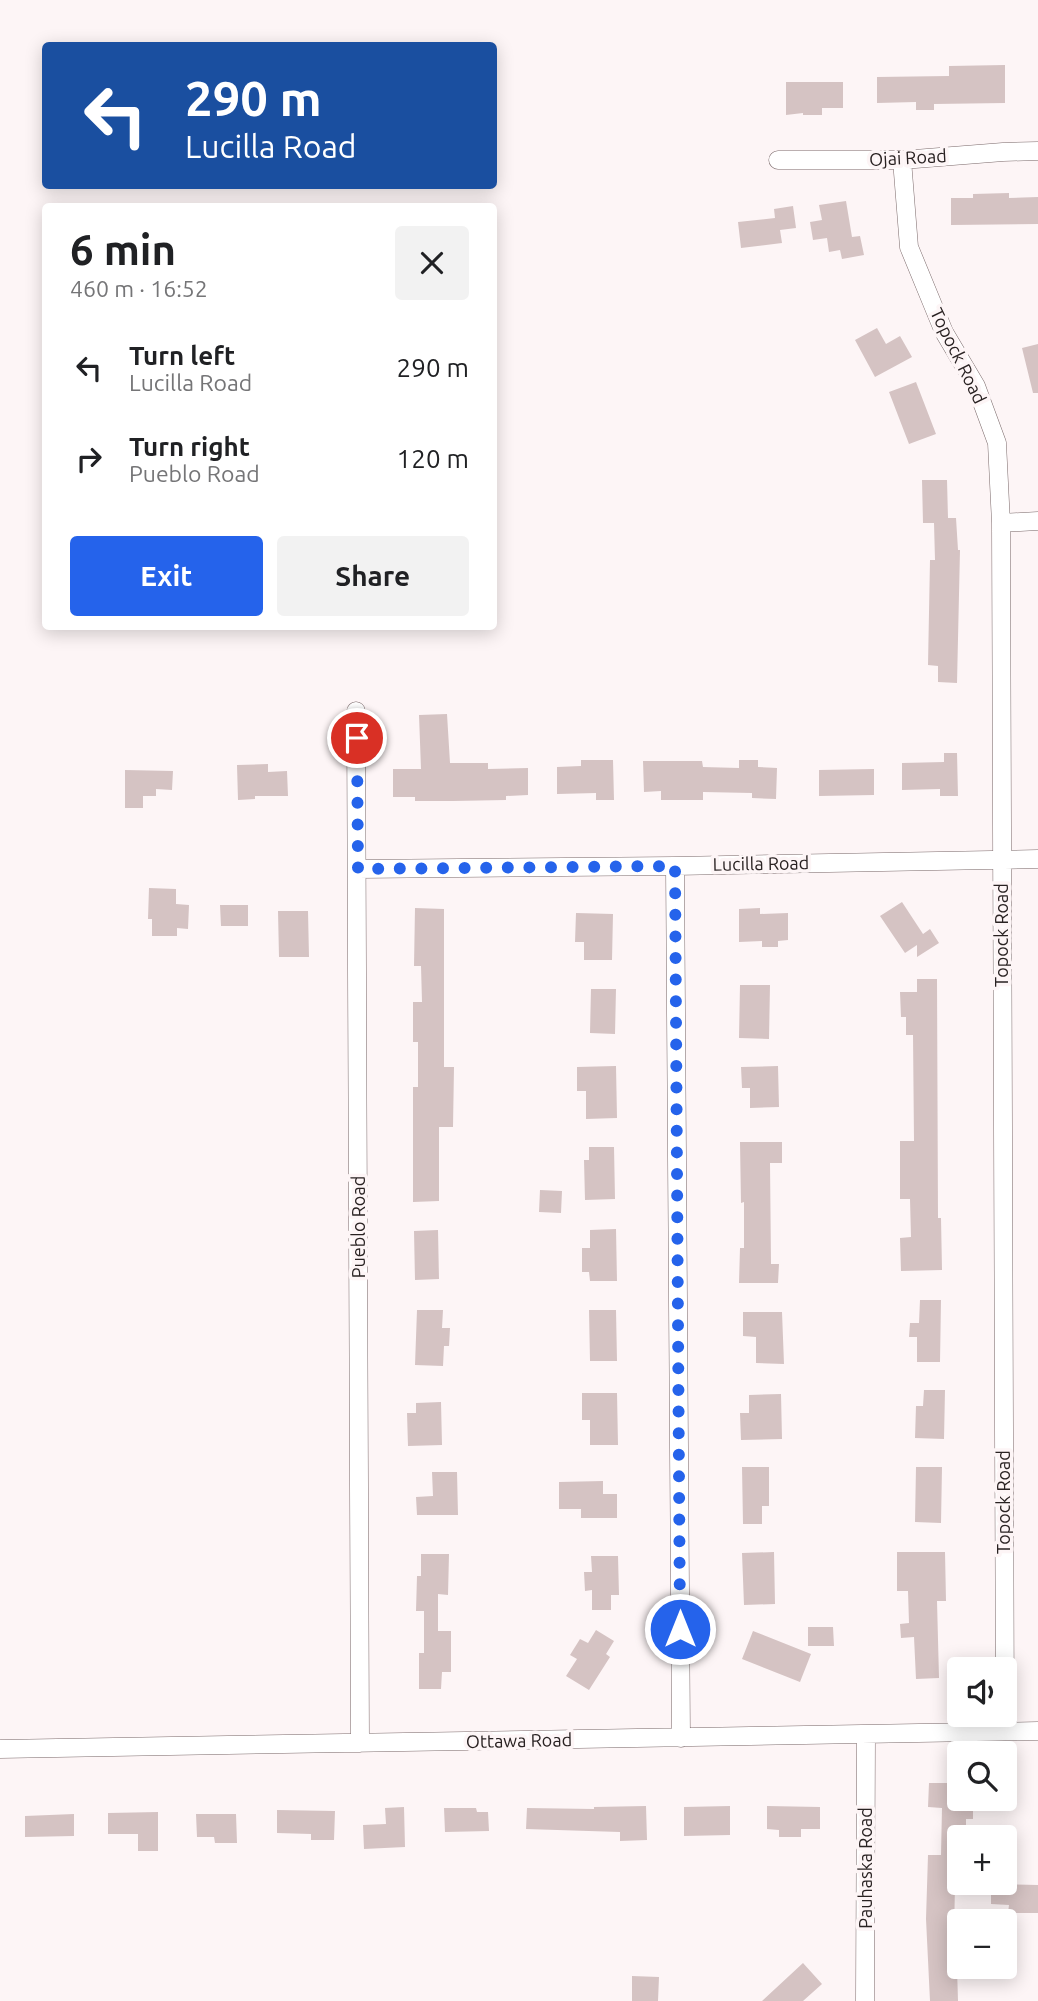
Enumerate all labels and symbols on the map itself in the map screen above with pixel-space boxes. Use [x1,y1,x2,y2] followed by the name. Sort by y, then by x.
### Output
[869,145,947,169] street label: Ojai Road
[927,305,991,407] street label: Topock Road
[327,708,387,768] pin
[713,852,809,874] street label: Lucilla Road
[991,883,1011,987] street label: Topock Road
[348,1176,368,1278] street label: Pueblo Road
[993,1450,1013,1554] street label: Topock Road
[643,1592,717,1666] position arrow
[466,1729,572,1751] street label: Ottawa Road
[855,1807,875,1929] street label: Pauhaska Road

